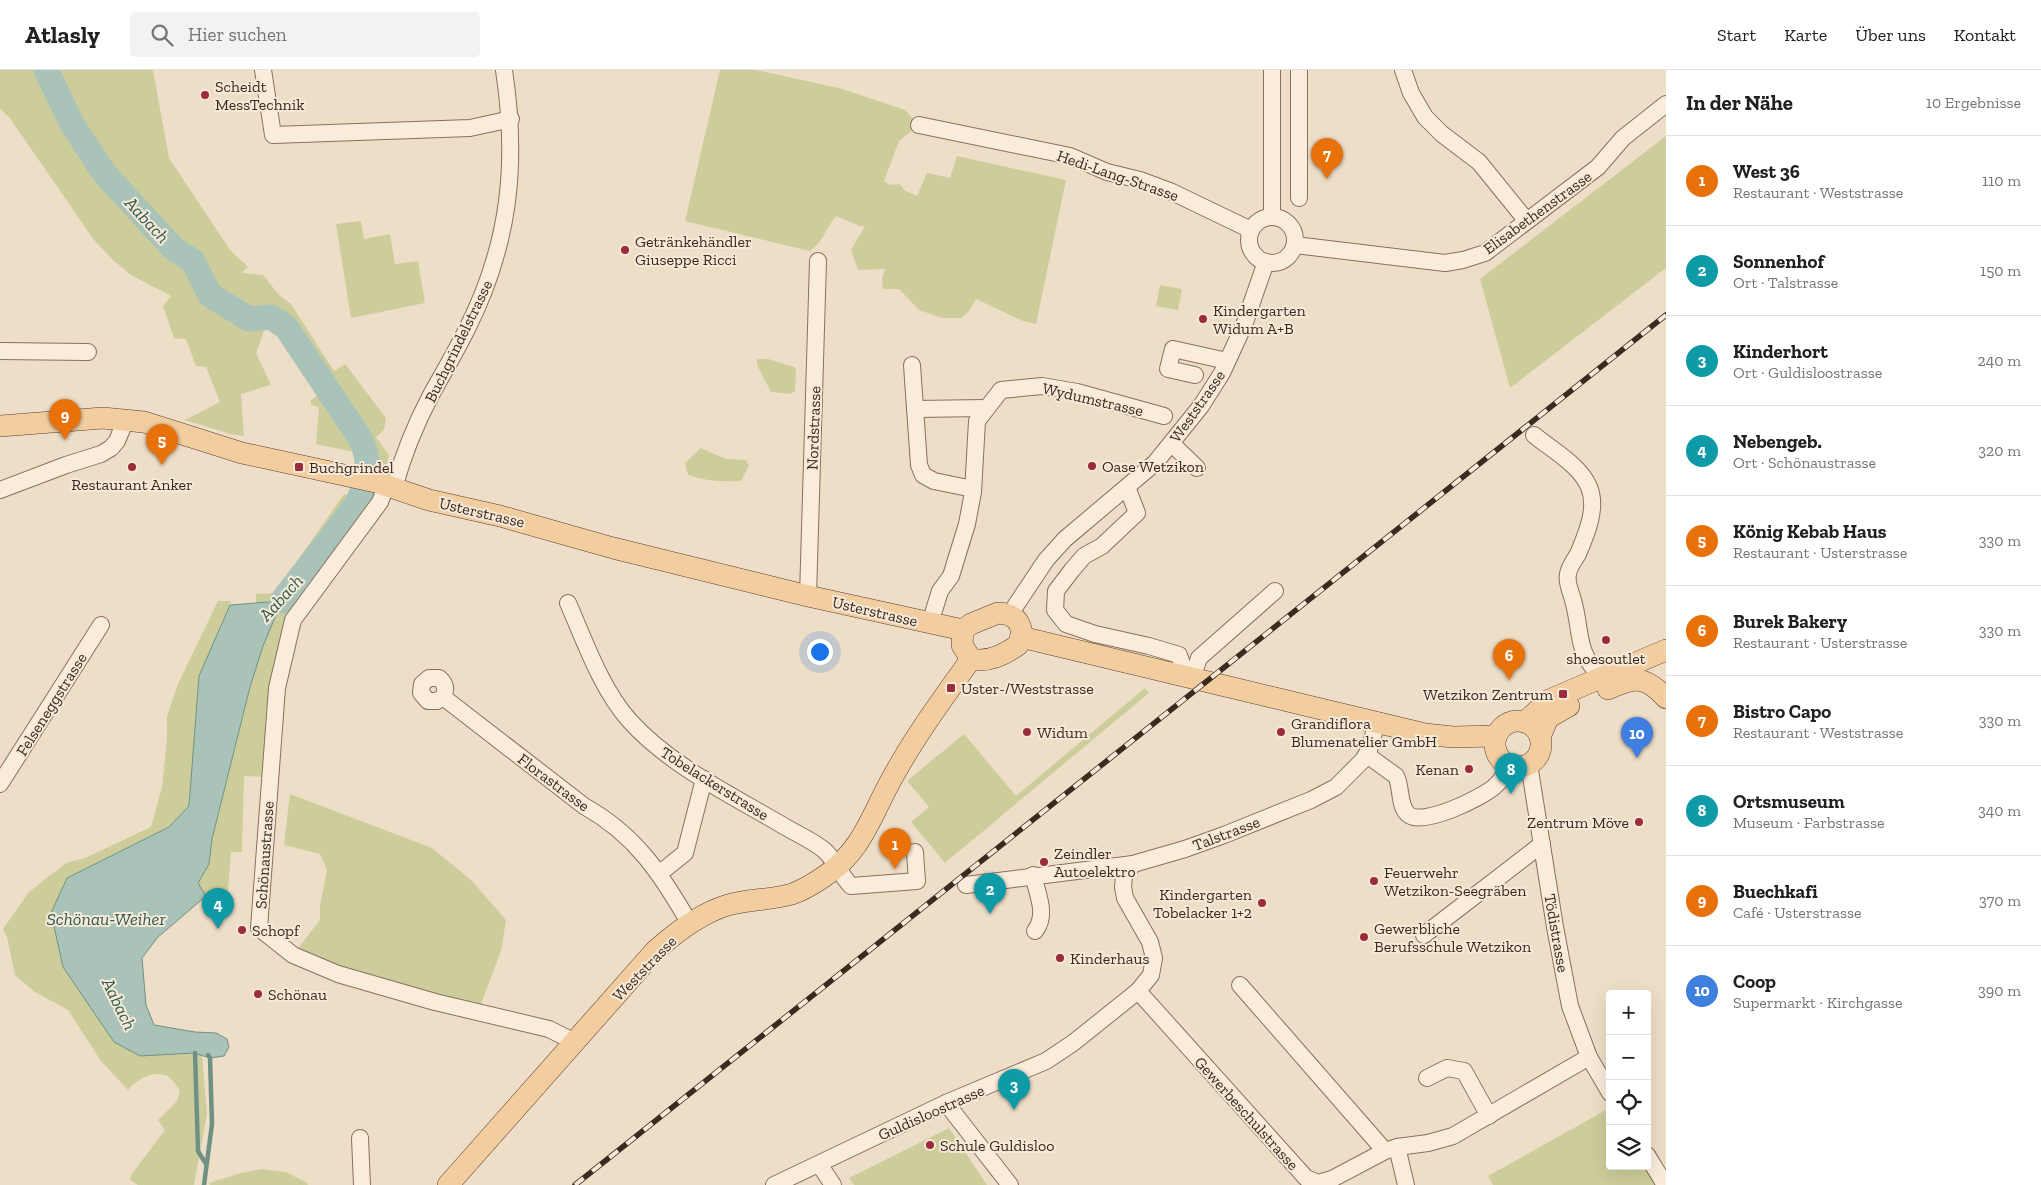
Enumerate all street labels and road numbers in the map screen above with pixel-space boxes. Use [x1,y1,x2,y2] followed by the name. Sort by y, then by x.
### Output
[1054,146,1181,205] street label: Hedi-Lang-Strasse
[1479,167,1595,258] street label: Elisabethenstrasse
[421,277,496,405] street label: Buchgrindelstrasse
[1166,367,1229,446] street label: Weststrasse
[1041,379,1145,420] street label: Wydumstrasse
[803,386,824,470] street label: Nordstrasse
[437,493,526,532] street label: Usterstrasse
[830,592,919,631] street label: Usterstrasse
[12,649,91,759] street label: Felseneggstrasse
[657,743,772,824] street label: Tobelackerstrasse
[514,749,593,815] street label: Florastrasse
[251,801,278,910] street label: Schönaustrasse
[1190,812,1262,855] street label: Talstrasse
[1540,892,1573,974] street label: Tödistrasse
[608,932,680,1005] street label: Weststrasse
[1191,1053,1303,1174] street label: Gewerbeschulstrasse
[875,1081,987,1144] street label: Guldisloostrasse

